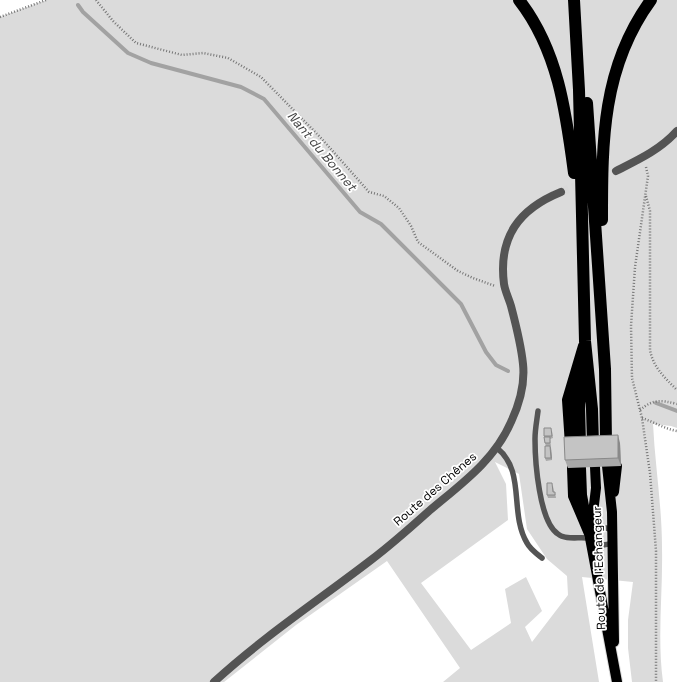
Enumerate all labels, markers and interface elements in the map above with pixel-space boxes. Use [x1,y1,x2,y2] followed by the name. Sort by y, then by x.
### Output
[284,108,361,195] water label: Nant du Bonnet
[390,449,480,529] street label: Route des Chênes
[589,505,609,630] street label: Route de l'Echangeur

